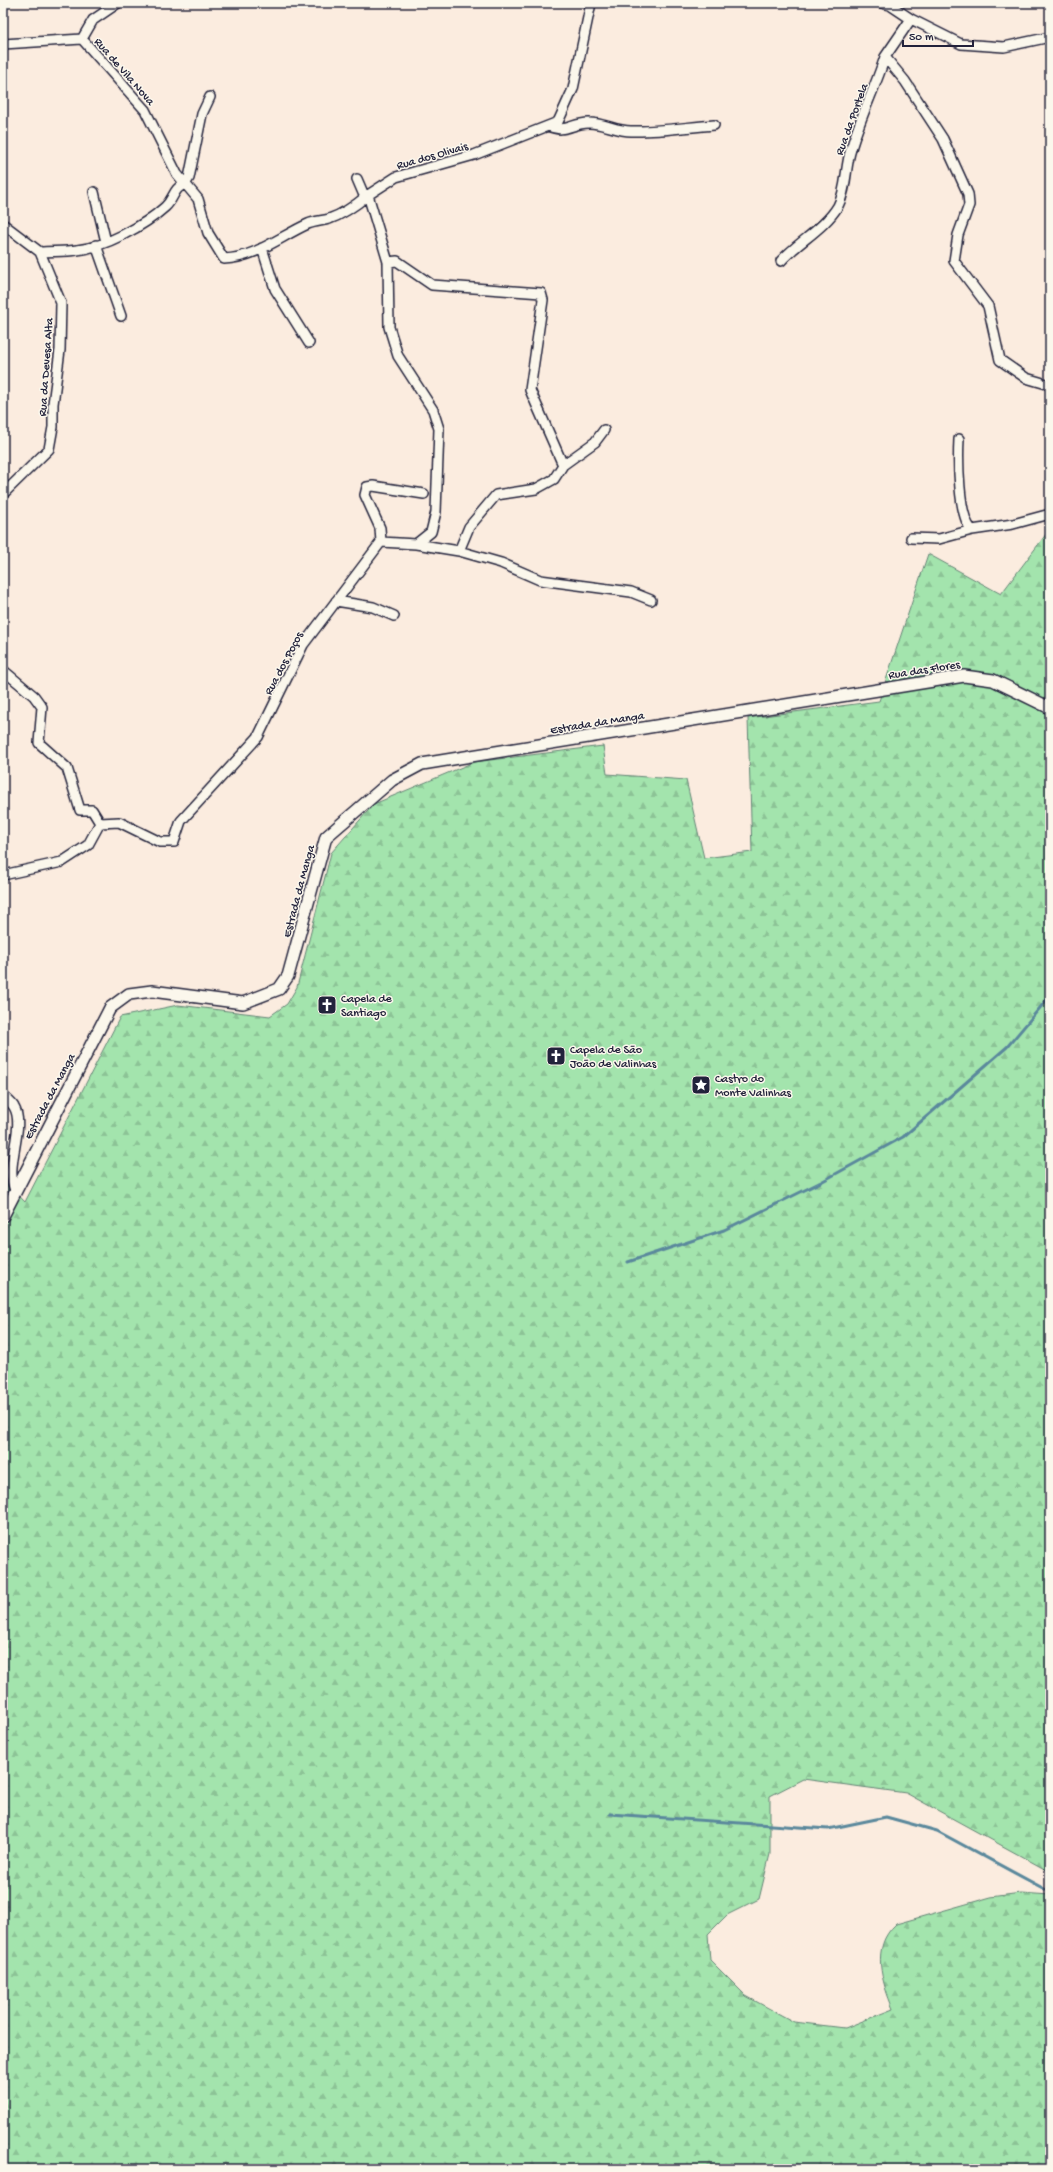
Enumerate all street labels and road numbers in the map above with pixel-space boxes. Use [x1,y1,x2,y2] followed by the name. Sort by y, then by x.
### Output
[90,36,157,109] street label: Rua de Vila Nova
[833,82,872,158] street label: Rua da Portela
[395,140,470,174] street label: Rua dos Olivais
[37,317,57,417] street label: Rua da Devesa Alta
[262,629,308,698] street label: Rua dos Poços
[888,658,962,684] street label: Rua das Flores
[549,710,646,738] street label: Estrada da Manga
[281,844,319,939] street label: Estrada da Manga
[22,1051,79,1142] street label: Estrada da Manga

